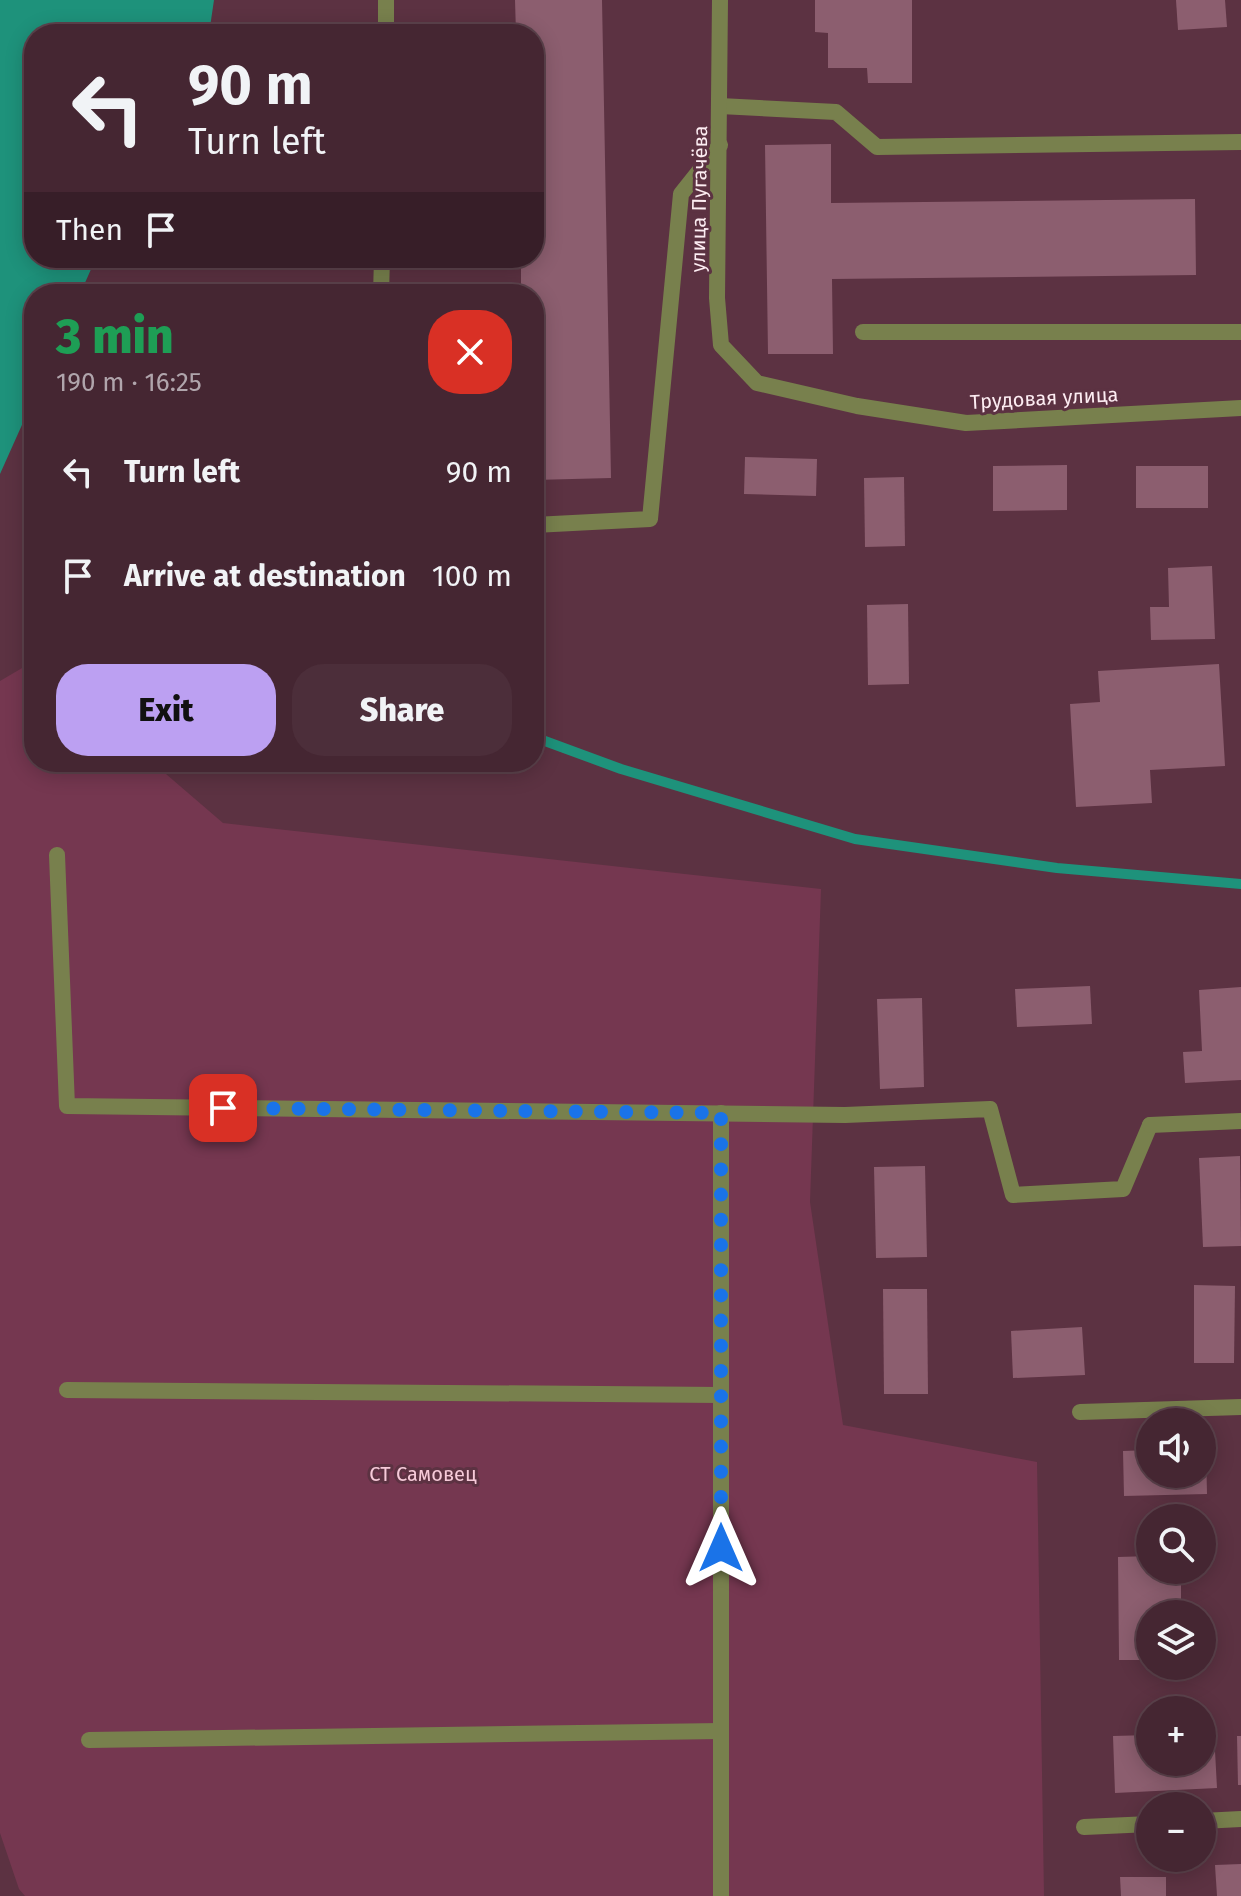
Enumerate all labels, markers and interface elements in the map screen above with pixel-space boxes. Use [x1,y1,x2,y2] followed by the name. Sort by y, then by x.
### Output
[188,52,313,119] text: 90 m
[56,56,160,160] icon: left
[188,120,326,164] text: Turn left
[686,125,712,273] street label: улица Пугачёва
[139,208,183,252] icon: arrive
[56,212,123,248] text: Then
[56,308,174,366] text: 3 min
[428,310,512,394] button: close
[56,367,202,398] text: 190 m · 16:25
[969,382,1119,414] street label: Трудовая улица
[56,450,100,494] icon: left
[124,454,240,490] text: Turn left
[446,454,512,490] text: 90 m
[56,554,100,598] icon: arrive
[124,558,406,594] text: Arrive at destination
[432,558,512,594] text: 100 m
[56,664,276,756] button: Exit
[292,664,512,756] button: Share
[189,1074,257,1142] pin
[201,1086,245,1130] icon: arrive
[1136,1408,1216,1872] map controls
[1136,1408,1216,1488] button: sound
[369,1462,477,1486] park label: СТ Самовец
[1136,1504,1216,1584] button: search
[679,1506,763,1590] position arrow
[1136,1600,1216,1680] button: layers
[1136,1696,1216,1776] button: +
[1136,1792,1216,1872] button: −

